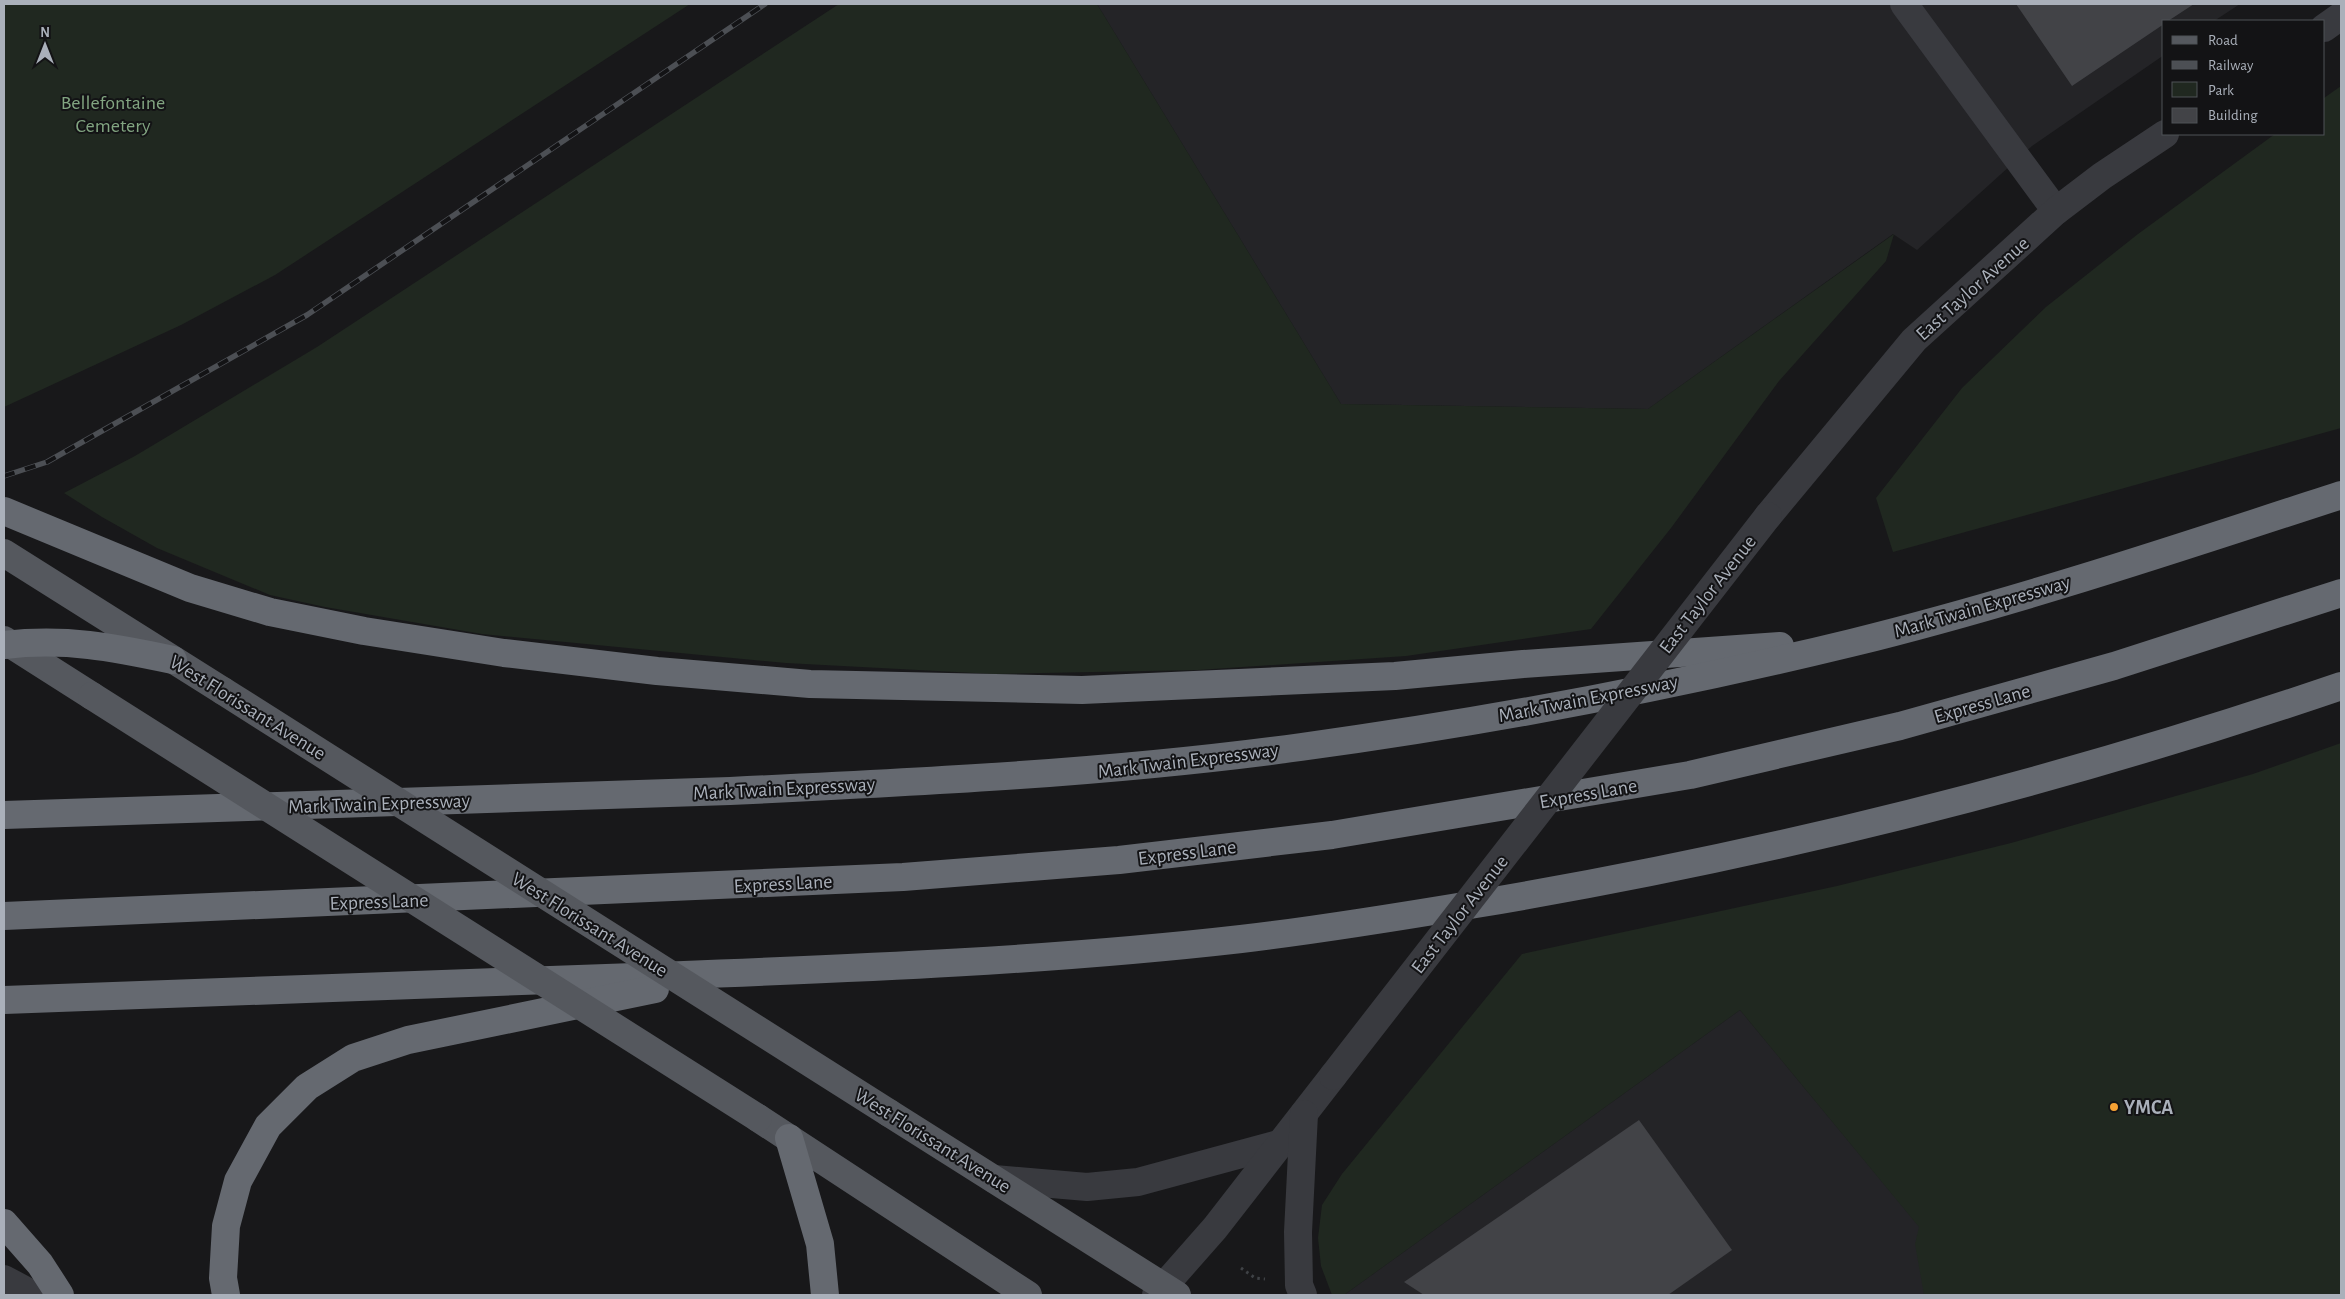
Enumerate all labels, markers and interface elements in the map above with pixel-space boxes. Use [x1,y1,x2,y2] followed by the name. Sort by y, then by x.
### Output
[20,20,70,70] north arrow
[2162,20,2325,135] legend
[40,26,50,40] text: N
[2208,33,2238,48] text: Road
[2208,58,2254,73] text: Railway
[2208,83,2234,98] text: Park
[61,93,165,136] park label: Bellefontaine Cemetery
[2208,108,2258,123] text: Building
[1912,233,2033,344] street label: East Taylor Avenue
[1656,532,1760,658] street label: East Taylor Avenue
[1892,572,2073,642] street label: Mark Twain Expressway
[166,652,329,764] street label: West Florissant Avenue
[1497,672,1680,726] street label: Mark Twain Expressway
[1932,681,2033,727] street label: Express Lane
[1096,740,1280,782] street label: Mark Twain Expressway
[692,774,876,804] street label: Mark Twain Expressway
[1538,776,1639,812] street label: Express Lane
[288,791,471,817] street label: Mark Twain Expressway
[1137,837,1237,869] street label: Express Lane
[1408,852,1512,978] street label: East Taylor Avenue
[508,869,671,981] street label: West Florissant Avenue
[733,871,833,897] street label: Express Lane
[329,890,429,914] street label: Express Lane
[851,1085,1014,1197] street label: West Florissant Avenue
[2124,1098,2173,1118] place label: YMCA
[2108,1101,2120,1113] marker: YMCA

